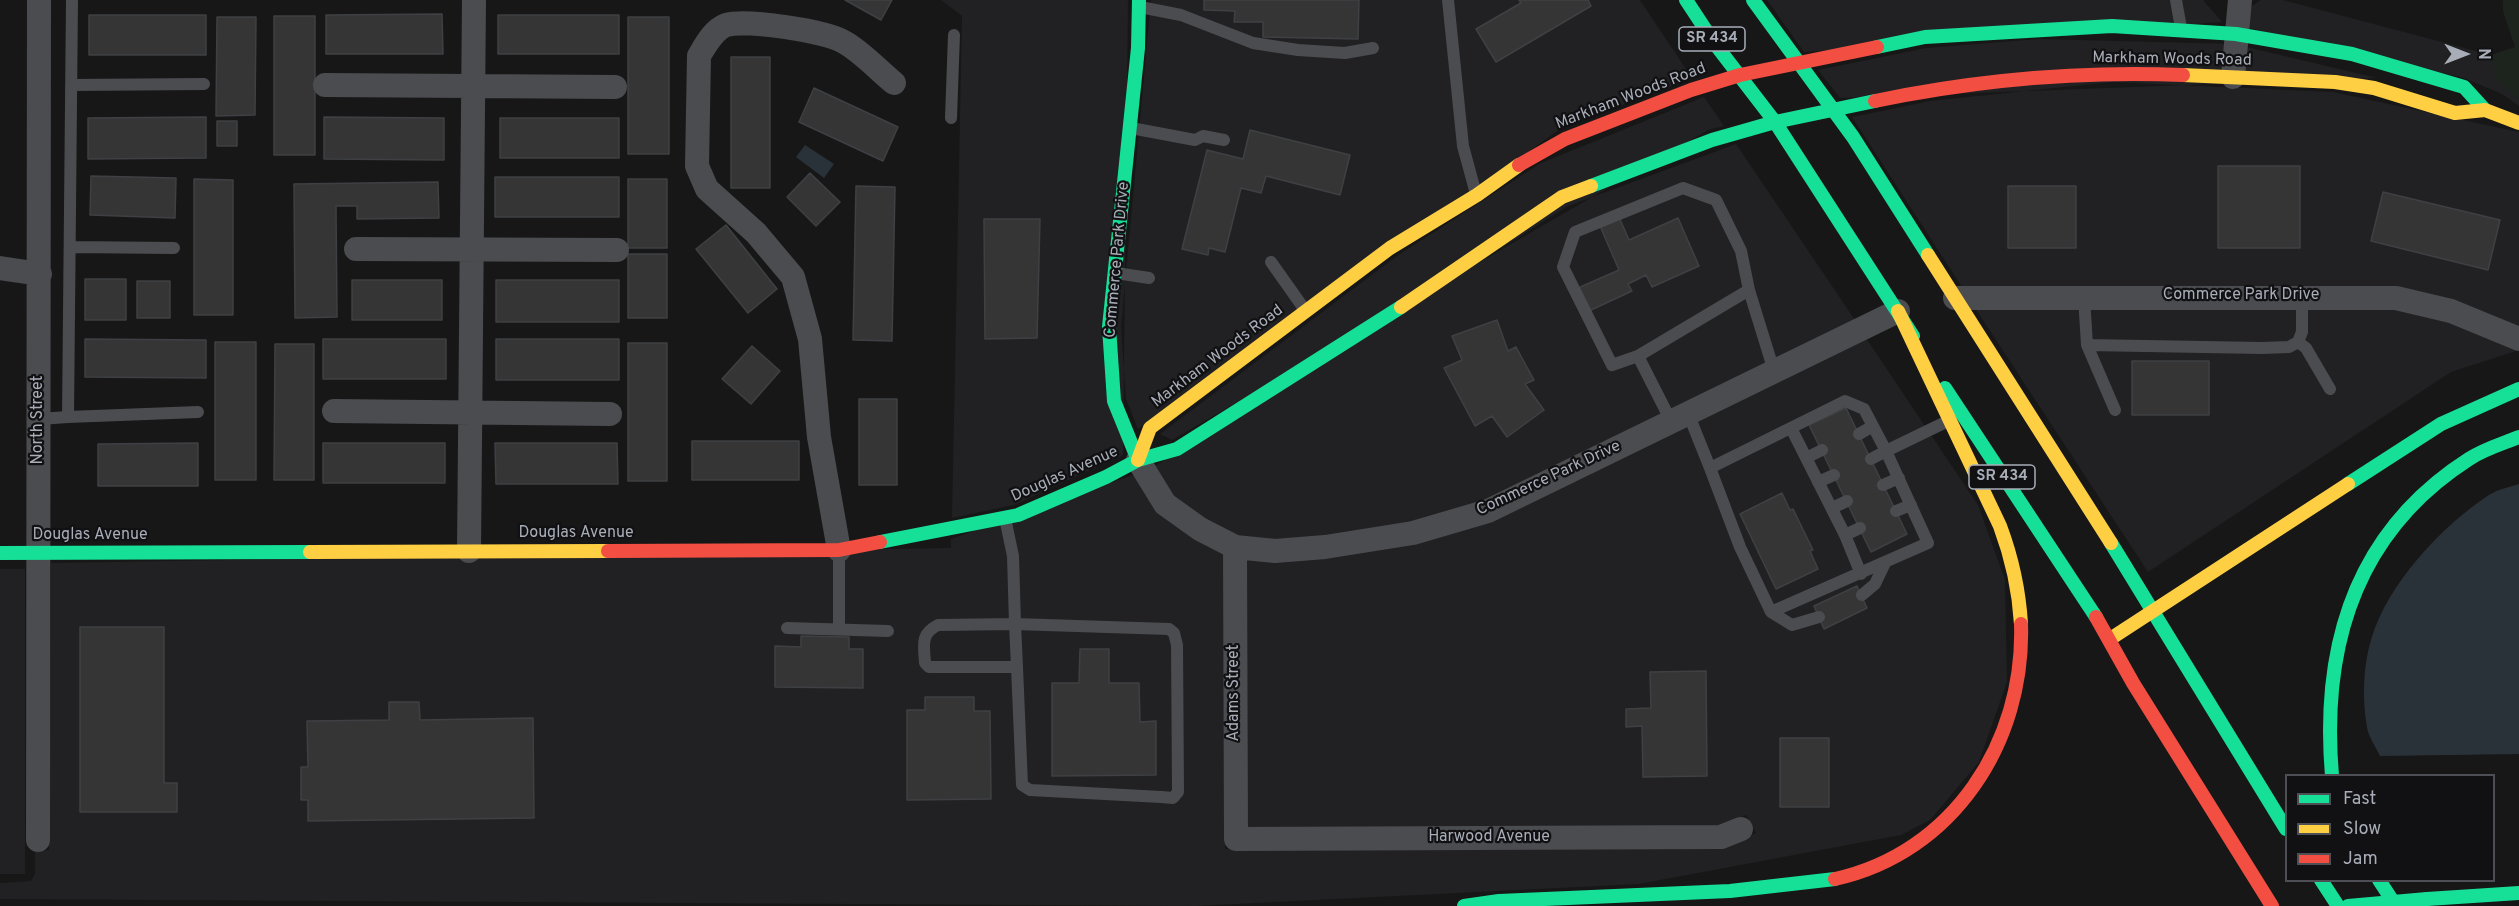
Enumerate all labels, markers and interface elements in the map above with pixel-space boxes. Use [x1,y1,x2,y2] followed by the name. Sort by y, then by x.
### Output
[2435,24,2495,84] north arrow
[1679,27,1745,51] road number: SR 434
[2473,48,2493,60] text: N
[2092,49,2252,71] street label: Markham Woods Road
[1553,59,1709,135] street label: Markham Woods Road
[1102,181,1134,339] street label: Commerce Park Drive
[2163,286,2319,306] street label: Commerce Park Drive
[1149,301,1287,413] street label: Markham Woods Road
[29,375,49,465] street label: North Street
[1474,437,1624,521] street label: Commerce Park Drive
[1009,443,1121,507] street label: Douglas Avenue
[1969,465,2035,489] road number: SR 434
[519,524,633,544] street label: Douglas Avenue
[33,526,147,546] street label: Douglas Avenue
[1225,644,1245,742] street label: Adams Street
[2285,774,2495,882] legend
[2343,788,2376,811] text: Fast
[2343,818,2381,841] text: Slow
[1428,828,1550,848] street label: Harwood Avenue
[2343,848,2378,871] text: Jam

